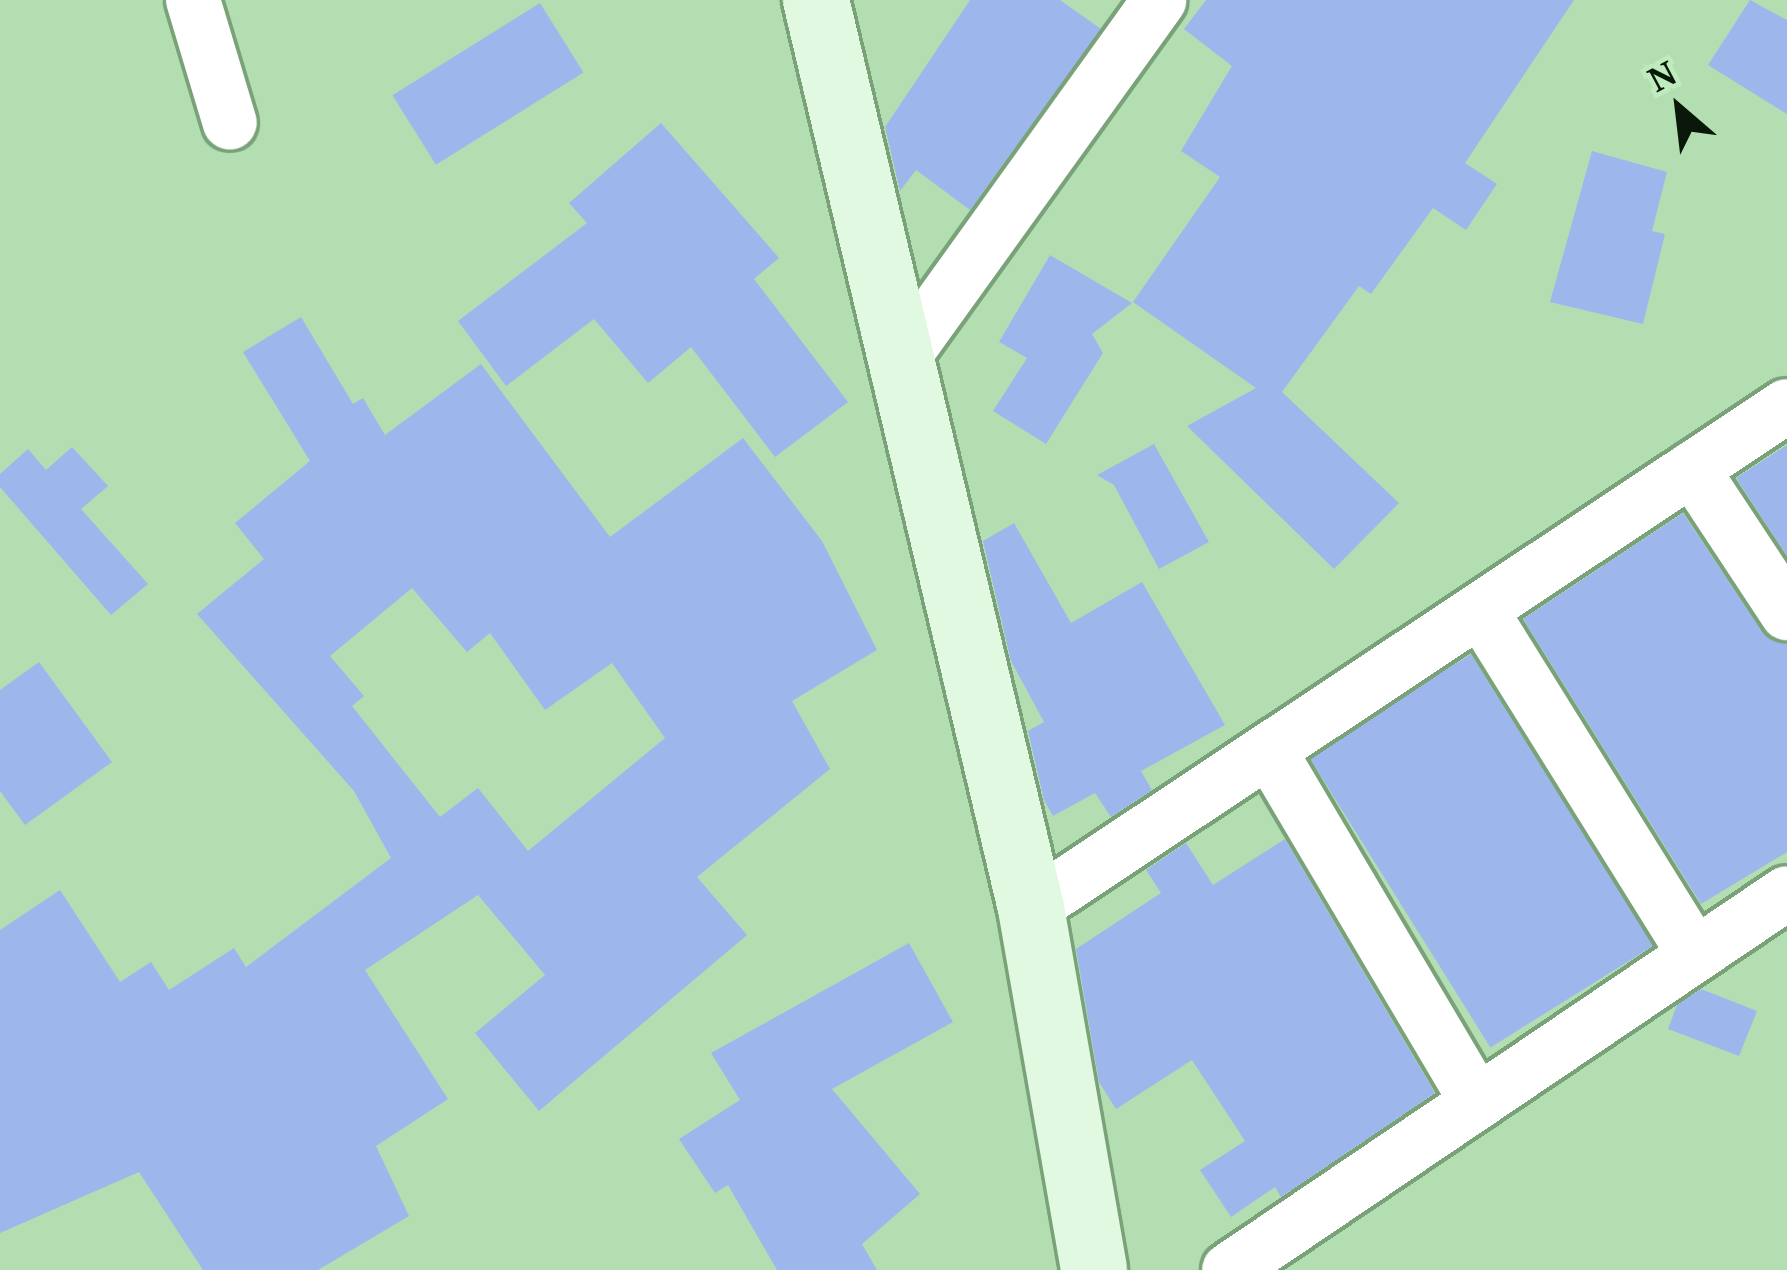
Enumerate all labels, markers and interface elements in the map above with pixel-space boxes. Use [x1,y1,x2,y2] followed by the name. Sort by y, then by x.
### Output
[1619,48,1739,168] north arrow
[1640,50,1684,102] text: N

